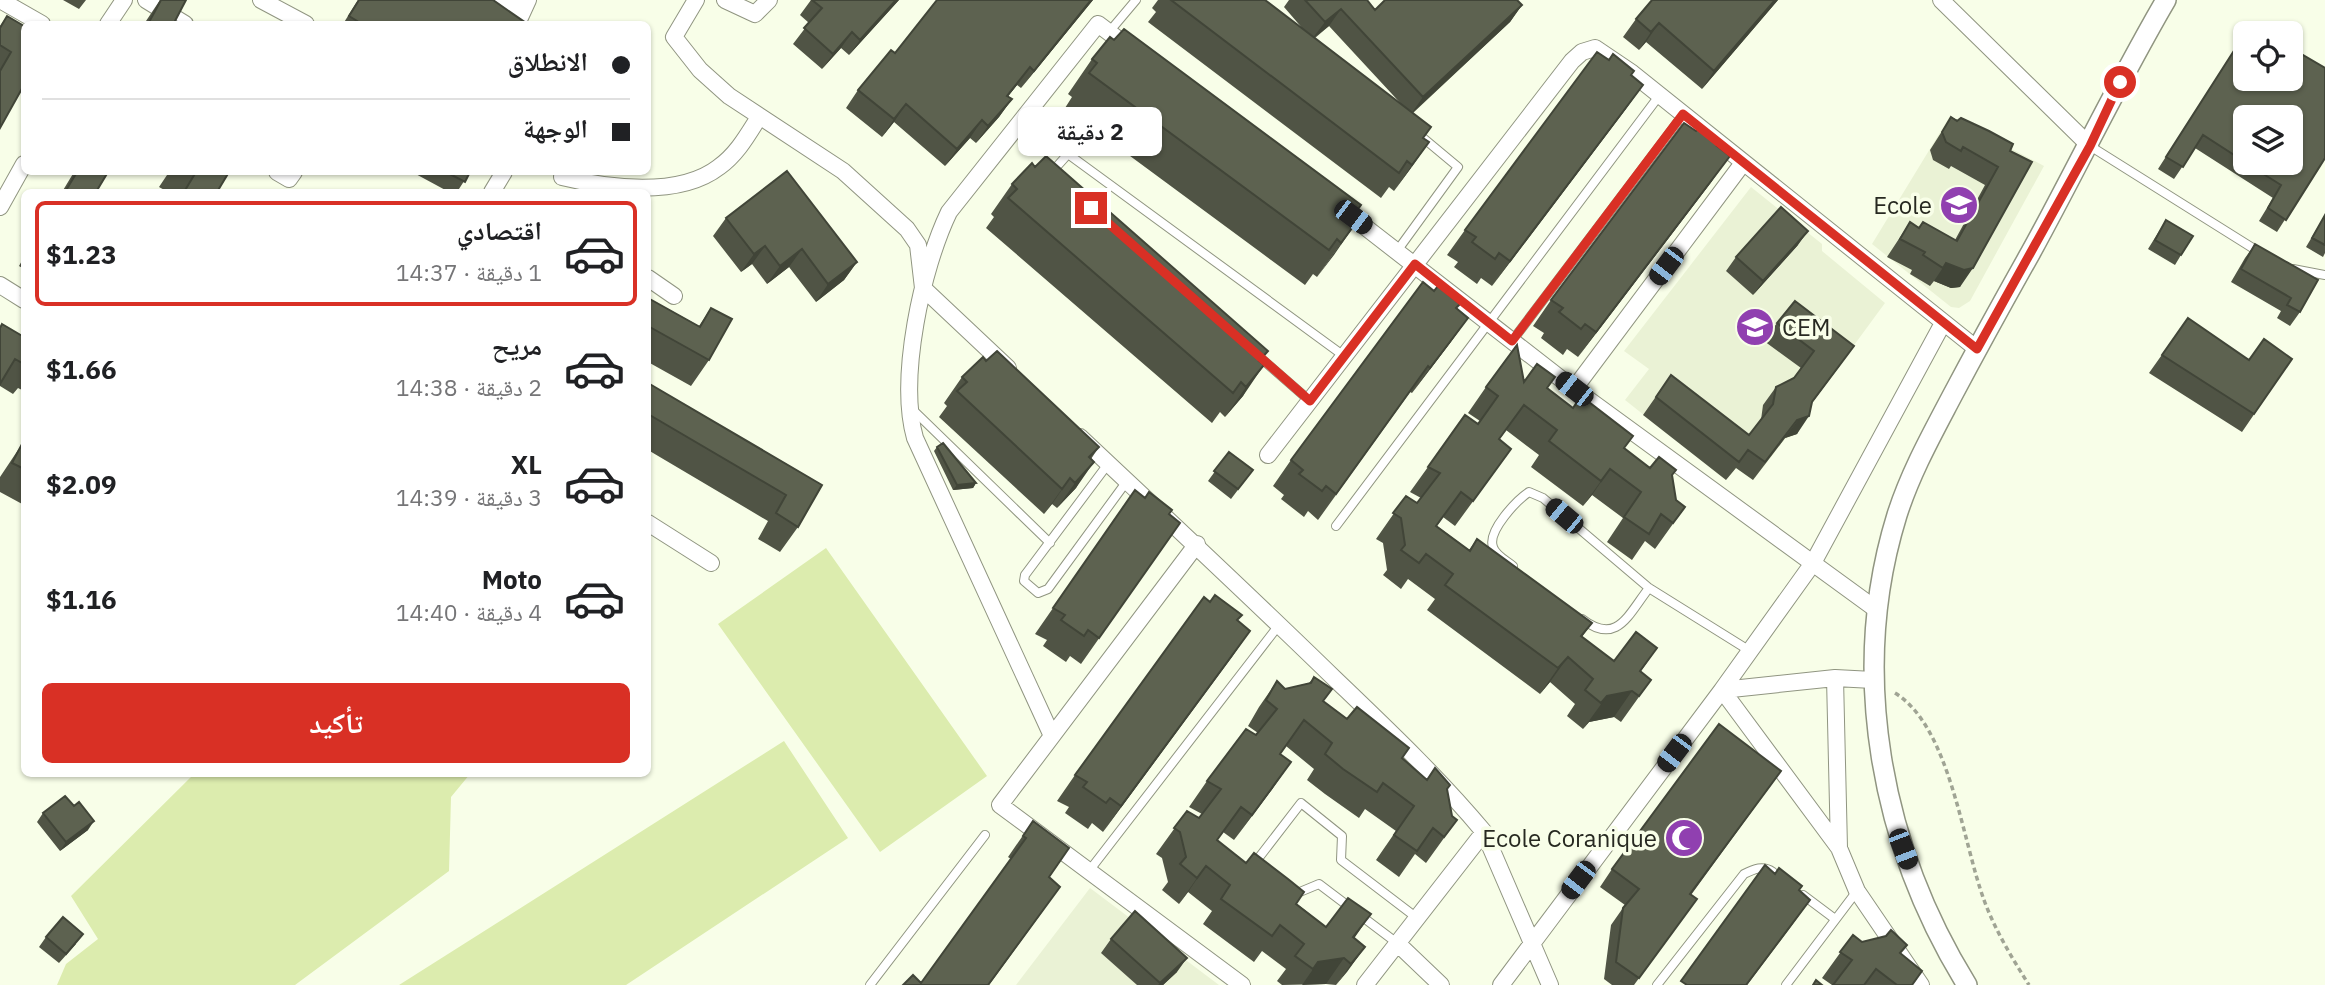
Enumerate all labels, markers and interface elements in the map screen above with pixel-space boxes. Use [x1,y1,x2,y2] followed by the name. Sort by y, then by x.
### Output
[2233,21,2303,175] map controls
[2233,21,2303,91] button: locate
[508,44,588,78] text: الانطلاق
[2104,66,2136,98] route start
[2233,105,2303,175] button: layers
[1019,106,1163,156] callout: 2 دقيقة
[523,111,588,145] text: الوجهة
[1056,116,1124,146] text: 2 دقيقة
[1938,184,1980,226] school or university icon: Ecole
[1873,189,1932,221] place label: Ecole
[1075,192,1107,224] route end
[1330,196,1377,238] car
[457,213,542,247] text: اقتصادي
[563,222,626,285] icon: car
[46,237,117,271] text: $1.23
[1645,243,1688,289] car
[396,257,542,287] text: 1 دقيقة · 14:37
[1734,306,1776,348] school or university icon: CEM
[1782,311,1830,343] place label: CEM
[492,328,542,362] text: مريح
[563,337,626,400] icon: car
[46,352,117,386] text: $1.66
[1551,368,1598,410] car
[396,372,542,402] text: 2 دقيقة · 14:38
[511,447,542,481] text: XL
[563,452,626,515] icon: car
[46,467,117,501] text: $2.09
[396,482,542,512] text: 3 دقيقة · 14:39
[1542,494,1587,538] car
[482,562,542,596] text: Moto
[563,567,626,630] icon: car
[46,582,117,616] text: $1.16
[396,597,542,627] text: 4 دقيقة · 14:40
[42,683,630,763] button: تأكيد
[1653,730,1696,776] car
[1663,817,1705,859] mosque icon: Ecole Coranique
[1482,822,1657,854] place label: Ecole Coranique
[1886,826,1921,872] car
[1557,857,1600,903] car

